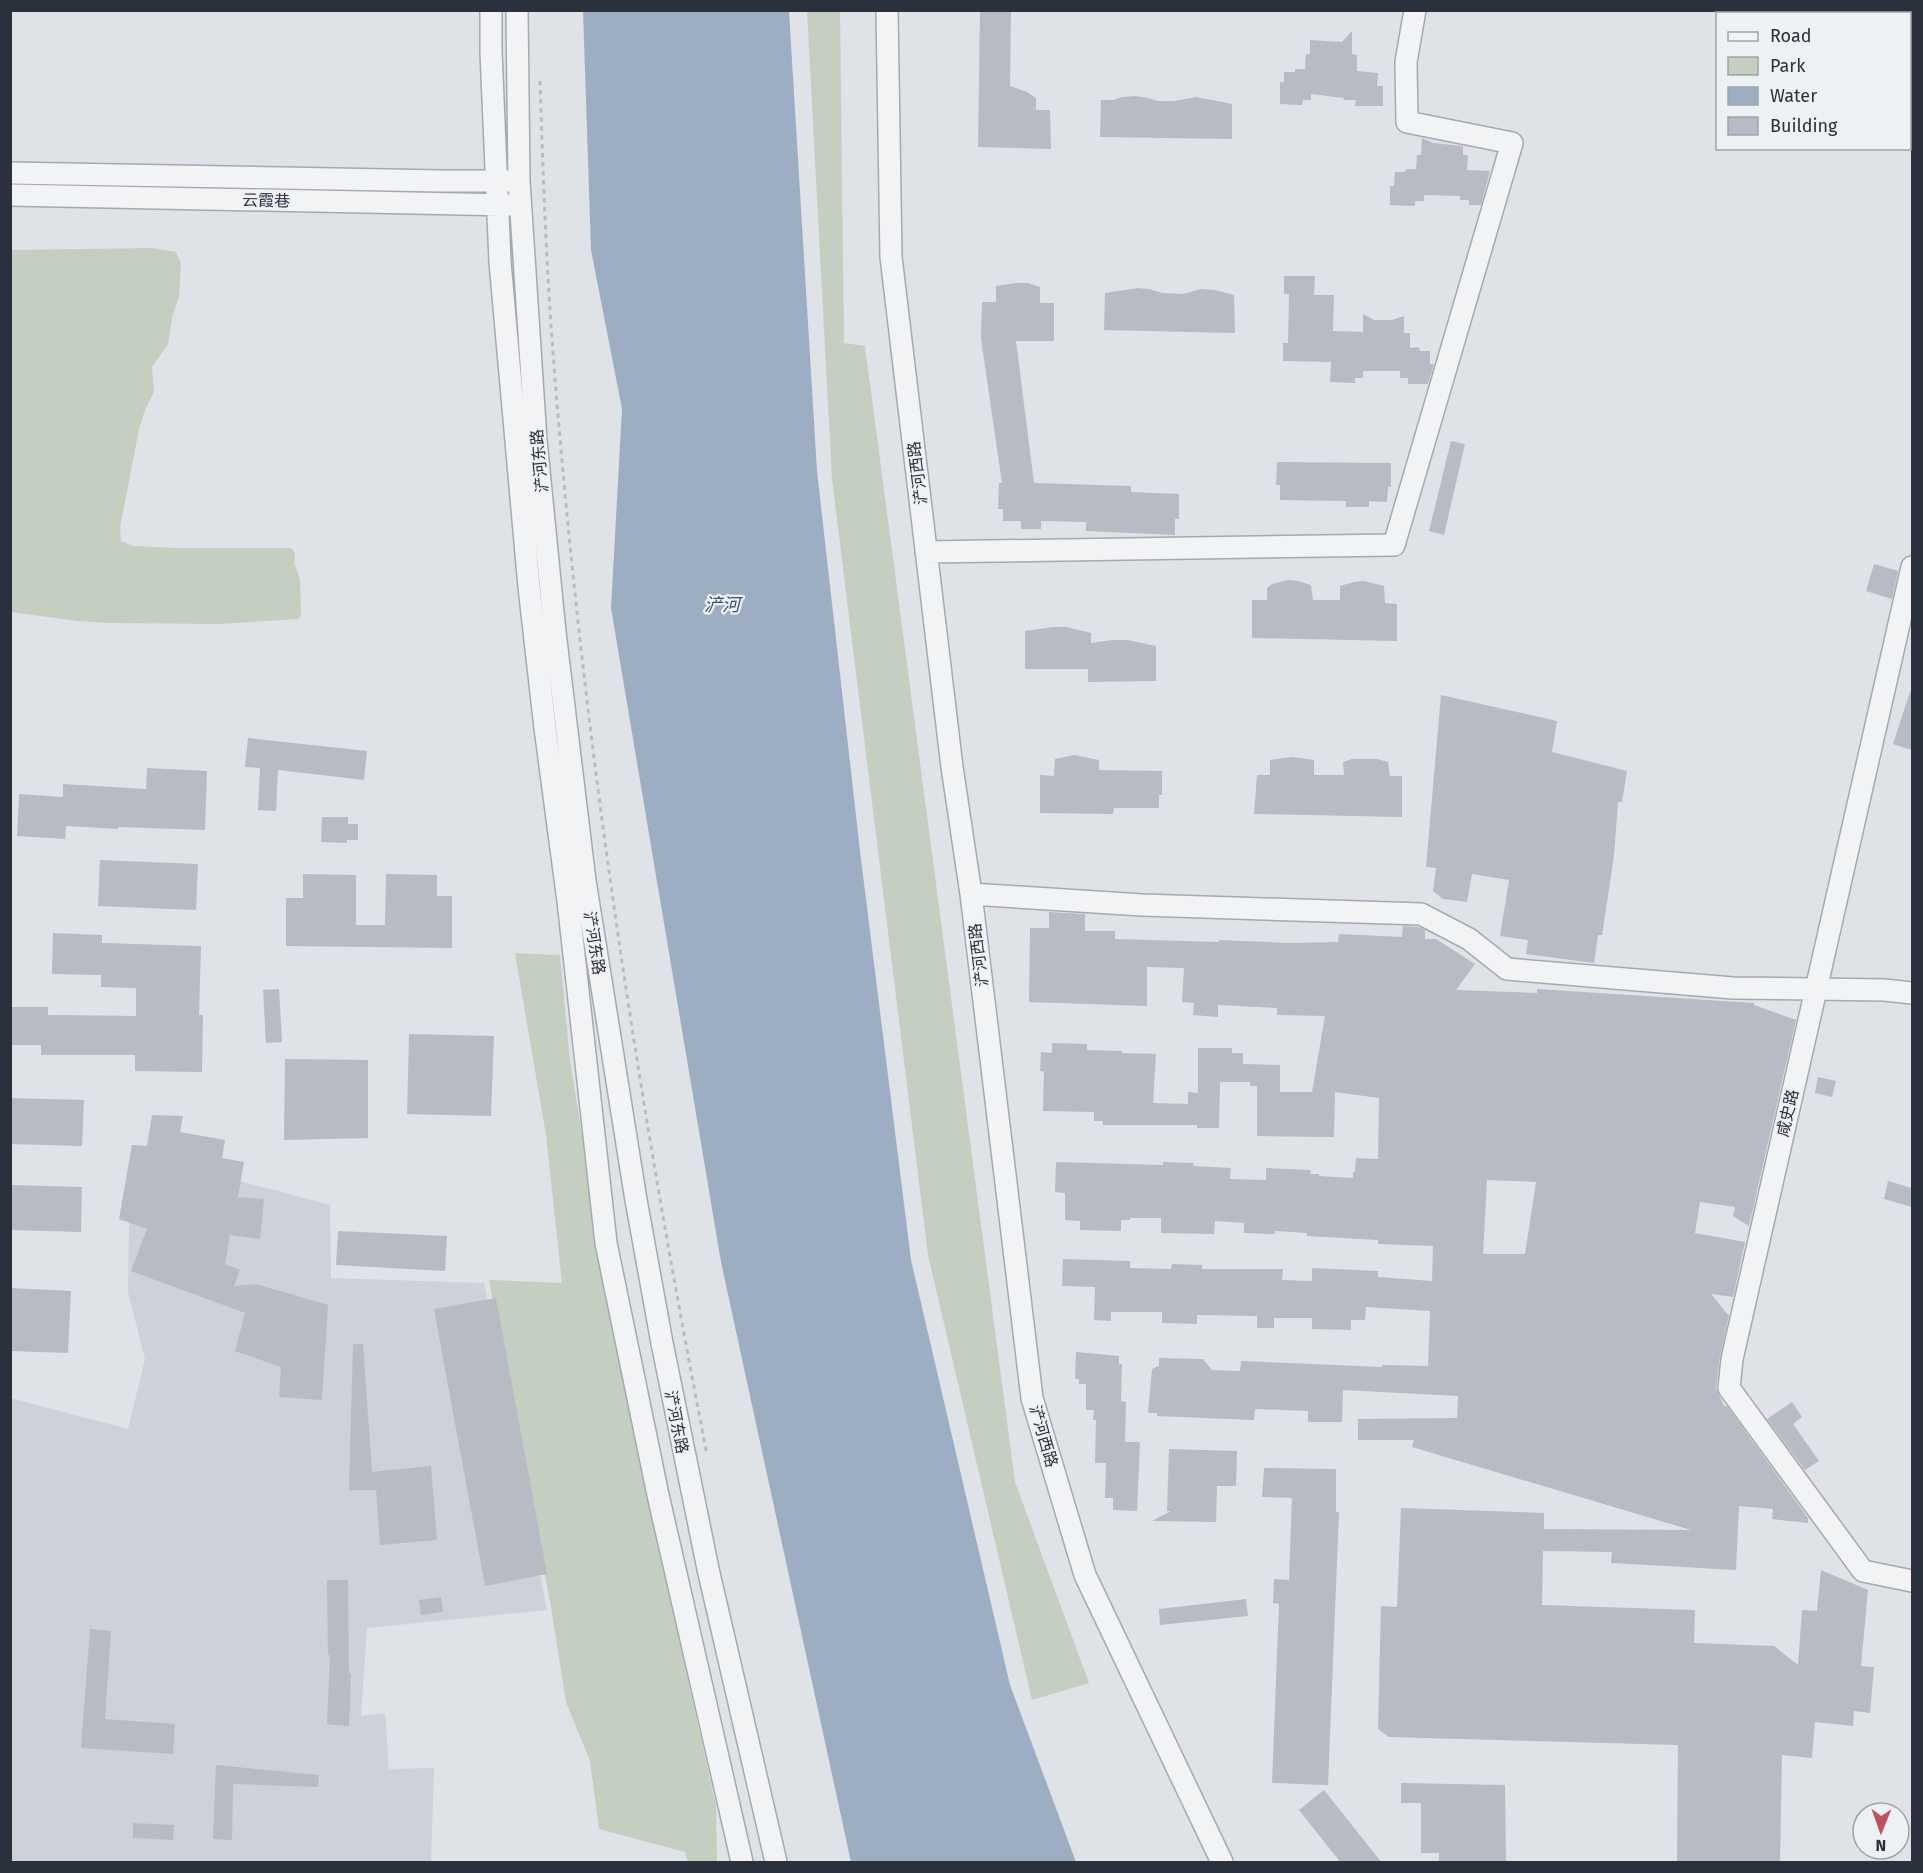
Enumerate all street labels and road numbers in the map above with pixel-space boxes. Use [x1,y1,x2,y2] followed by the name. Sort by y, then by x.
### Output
[242,191,290,210] street label: 云霞巷
[527,428,552,494] street label: 浐河东路
[904,440,931,506] street label: 浐河西路
[580,910,609,976] street label: 浐河东路
[965,922,992,988] street label: 浐河西路
[1773,1088,1802,1139] street label: 咸史路
[661,1389,692,1455] street label: 浐河东路
[1026,1403,1061,1470] street label: 浐河西路

